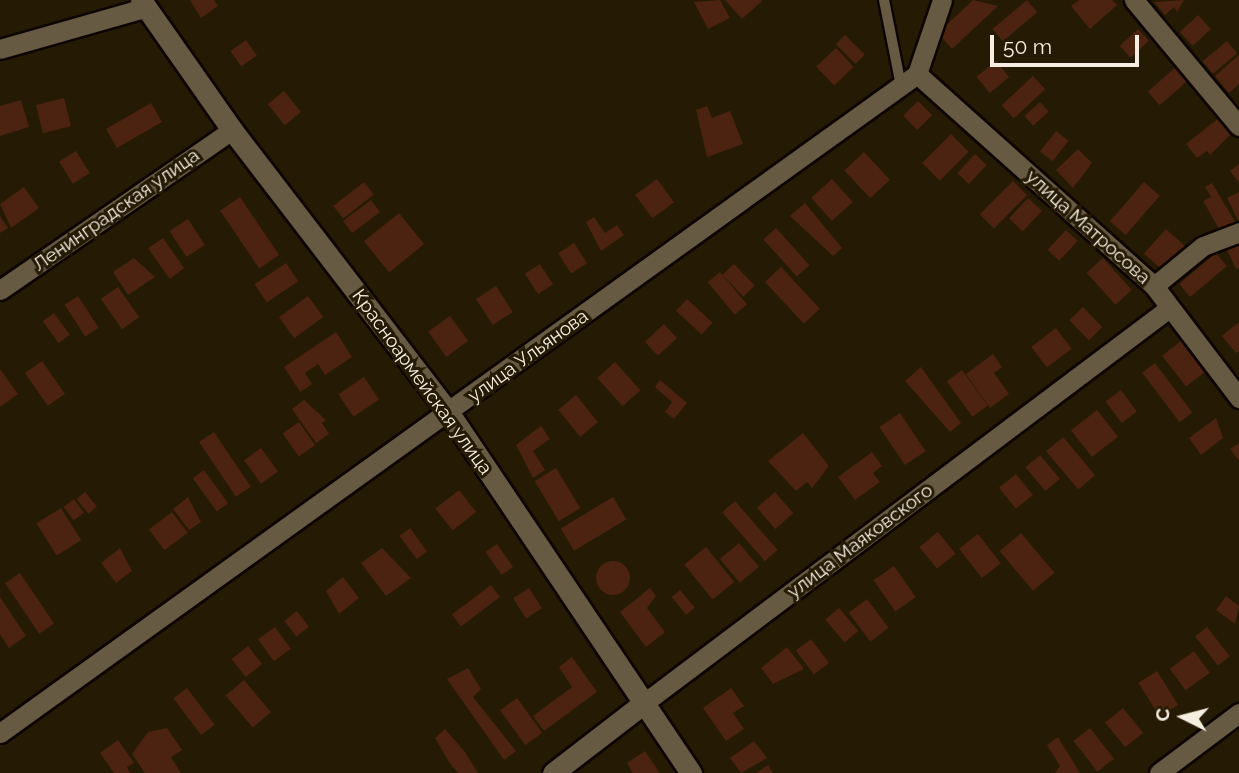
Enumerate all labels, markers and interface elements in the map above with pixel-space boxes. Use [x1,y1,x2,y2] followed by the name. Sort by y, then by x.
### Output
[994,21,1143,65] scale bar
[1003,34,1052,59] text: 50 m
[28,144,204,276] street label: Ленинградская улица
[1021,165,1155,289] street label: улица Матросова
[347,285,497,479] street label: Красноармейская улица
[463,305,593,407] street label: улица Ульянова
[783,479,937,603] street label: улица Маяковского
[1148,682,1218,752] north arrow
[1150,707,1174,722] text: С

